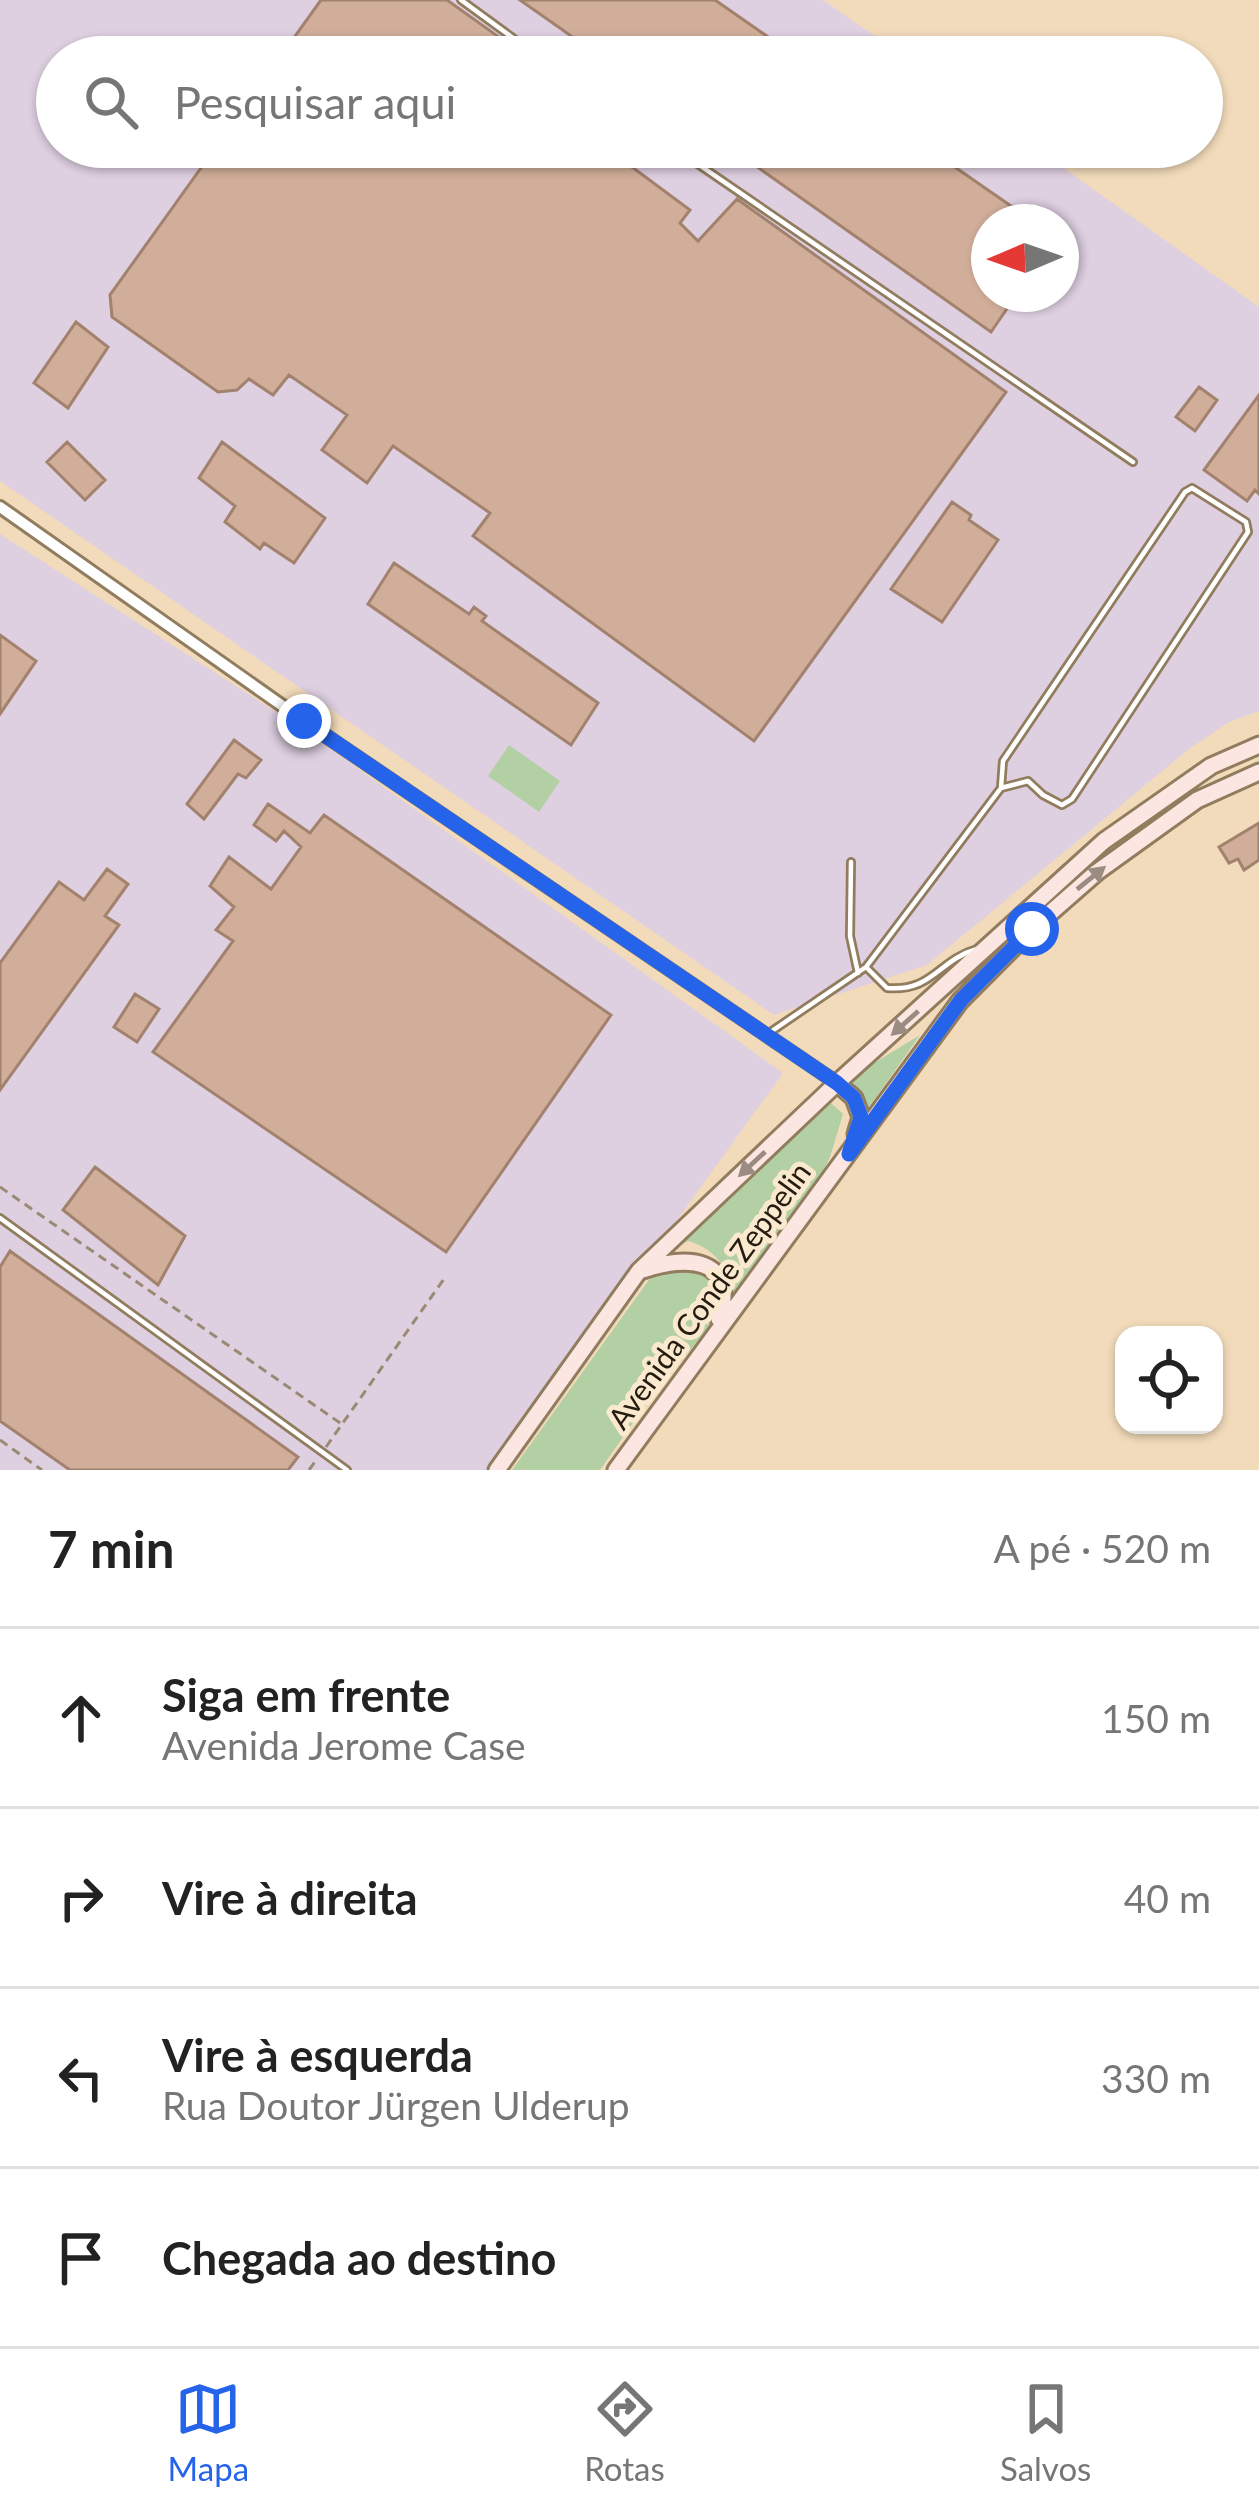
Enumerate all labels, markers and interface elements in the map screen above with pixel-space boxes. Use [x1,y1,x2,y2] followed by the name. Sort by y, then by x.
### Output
[36,36,1223,168] search box
[78,69,144,135] icon: search
[174,75,456,129] text: Pesquisar aqui
[971,204,1079,312] north arrow
[277,694,331,748] route end
[1075,866,1106,891] one-way arrow
[1005,902,1059,956] route start
[890,1009,920,1036] one-way arrow
[738,1149,767,1177] one-way arrow
[600,1154,817,1435] street label: Avenida Conde Zeppelin
[1115,1326,1223,1434] map controls
[1115,1326,1223,1434] button: locate
[48,1518,174,1579] text: 7 min
[993,1525,1211,1571] text: A pé · 520 m
[162,1668,450,1722] text: Siga em frente
[48,1685,114,1751] icon: ahead
[1101,1695,1211,1741] text: 150 m
[162,1722,526,1768] text: Avenida Jerome Case
[48,1865,114,1931] icon: right
[162,1871,418,1925] text: Vire à direita
[1124,1875,1211,1921] text: 40 m
[162,2028,473,2082] text: Vire à esquerda
[48,2045,114,2111] icon: left
[1101,2055,1211,2101] text: 330 m
[162,2082,630,2128] text: Rua Doutor Jürgen Ulderup
[48,2225,114,2291] icon: arrive
[162,2231,556,2285] text: Chegada ao destino
[168,2376,249,2488] tab: Mapa
[584,2376,665,2488] tab: Rotas
[1000,2376,1091,2488] tab: Salvos

